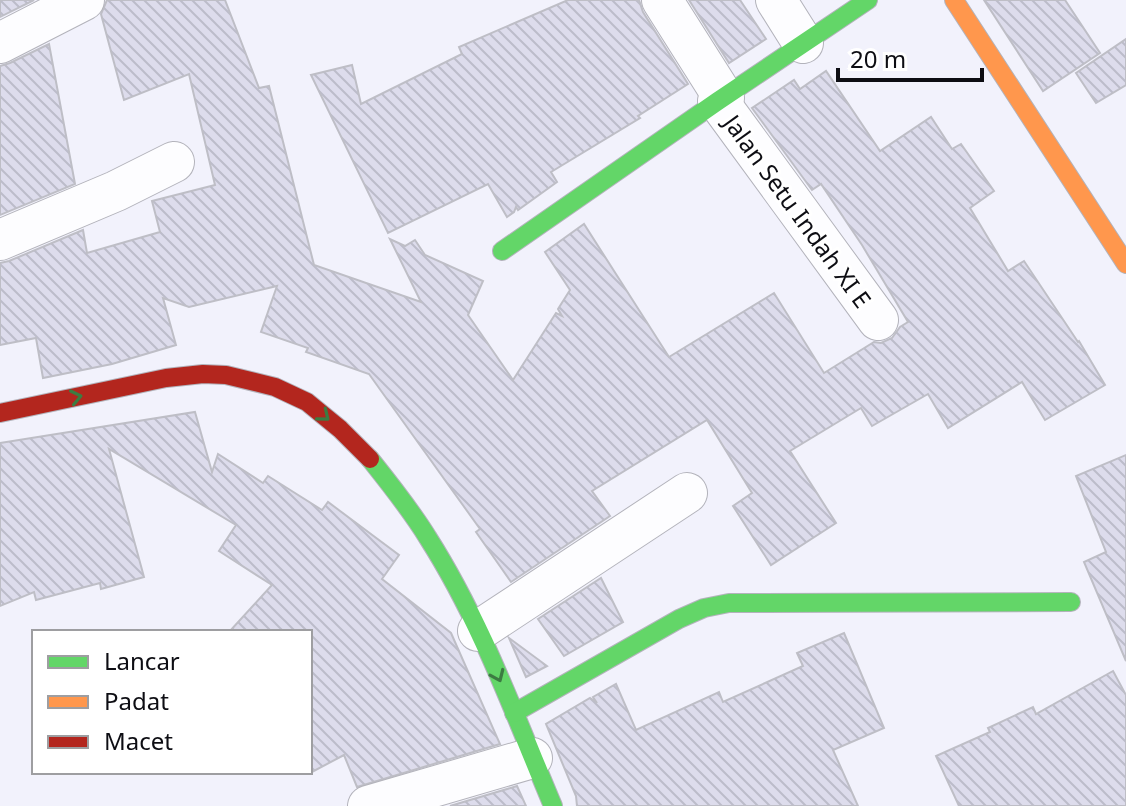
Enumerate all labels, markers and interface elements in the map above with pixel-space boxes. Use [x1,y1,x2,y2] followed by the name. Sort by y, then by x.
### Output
[838,32,982,82] scale bar
[850,42,906,75] text: 20 m
[716,106,879,314] street label: Jalan Setu Indah XI E
[69,389,83,406] one-way arrow
[315,406,329,421] one-way arrow
[32,630,312,774] legend
[104,644,180,677] text: Lancar
[488,668,504,682] one-way arrow
[104,684,169,717] text: Padat
[104,724,173,757] text: Macet

